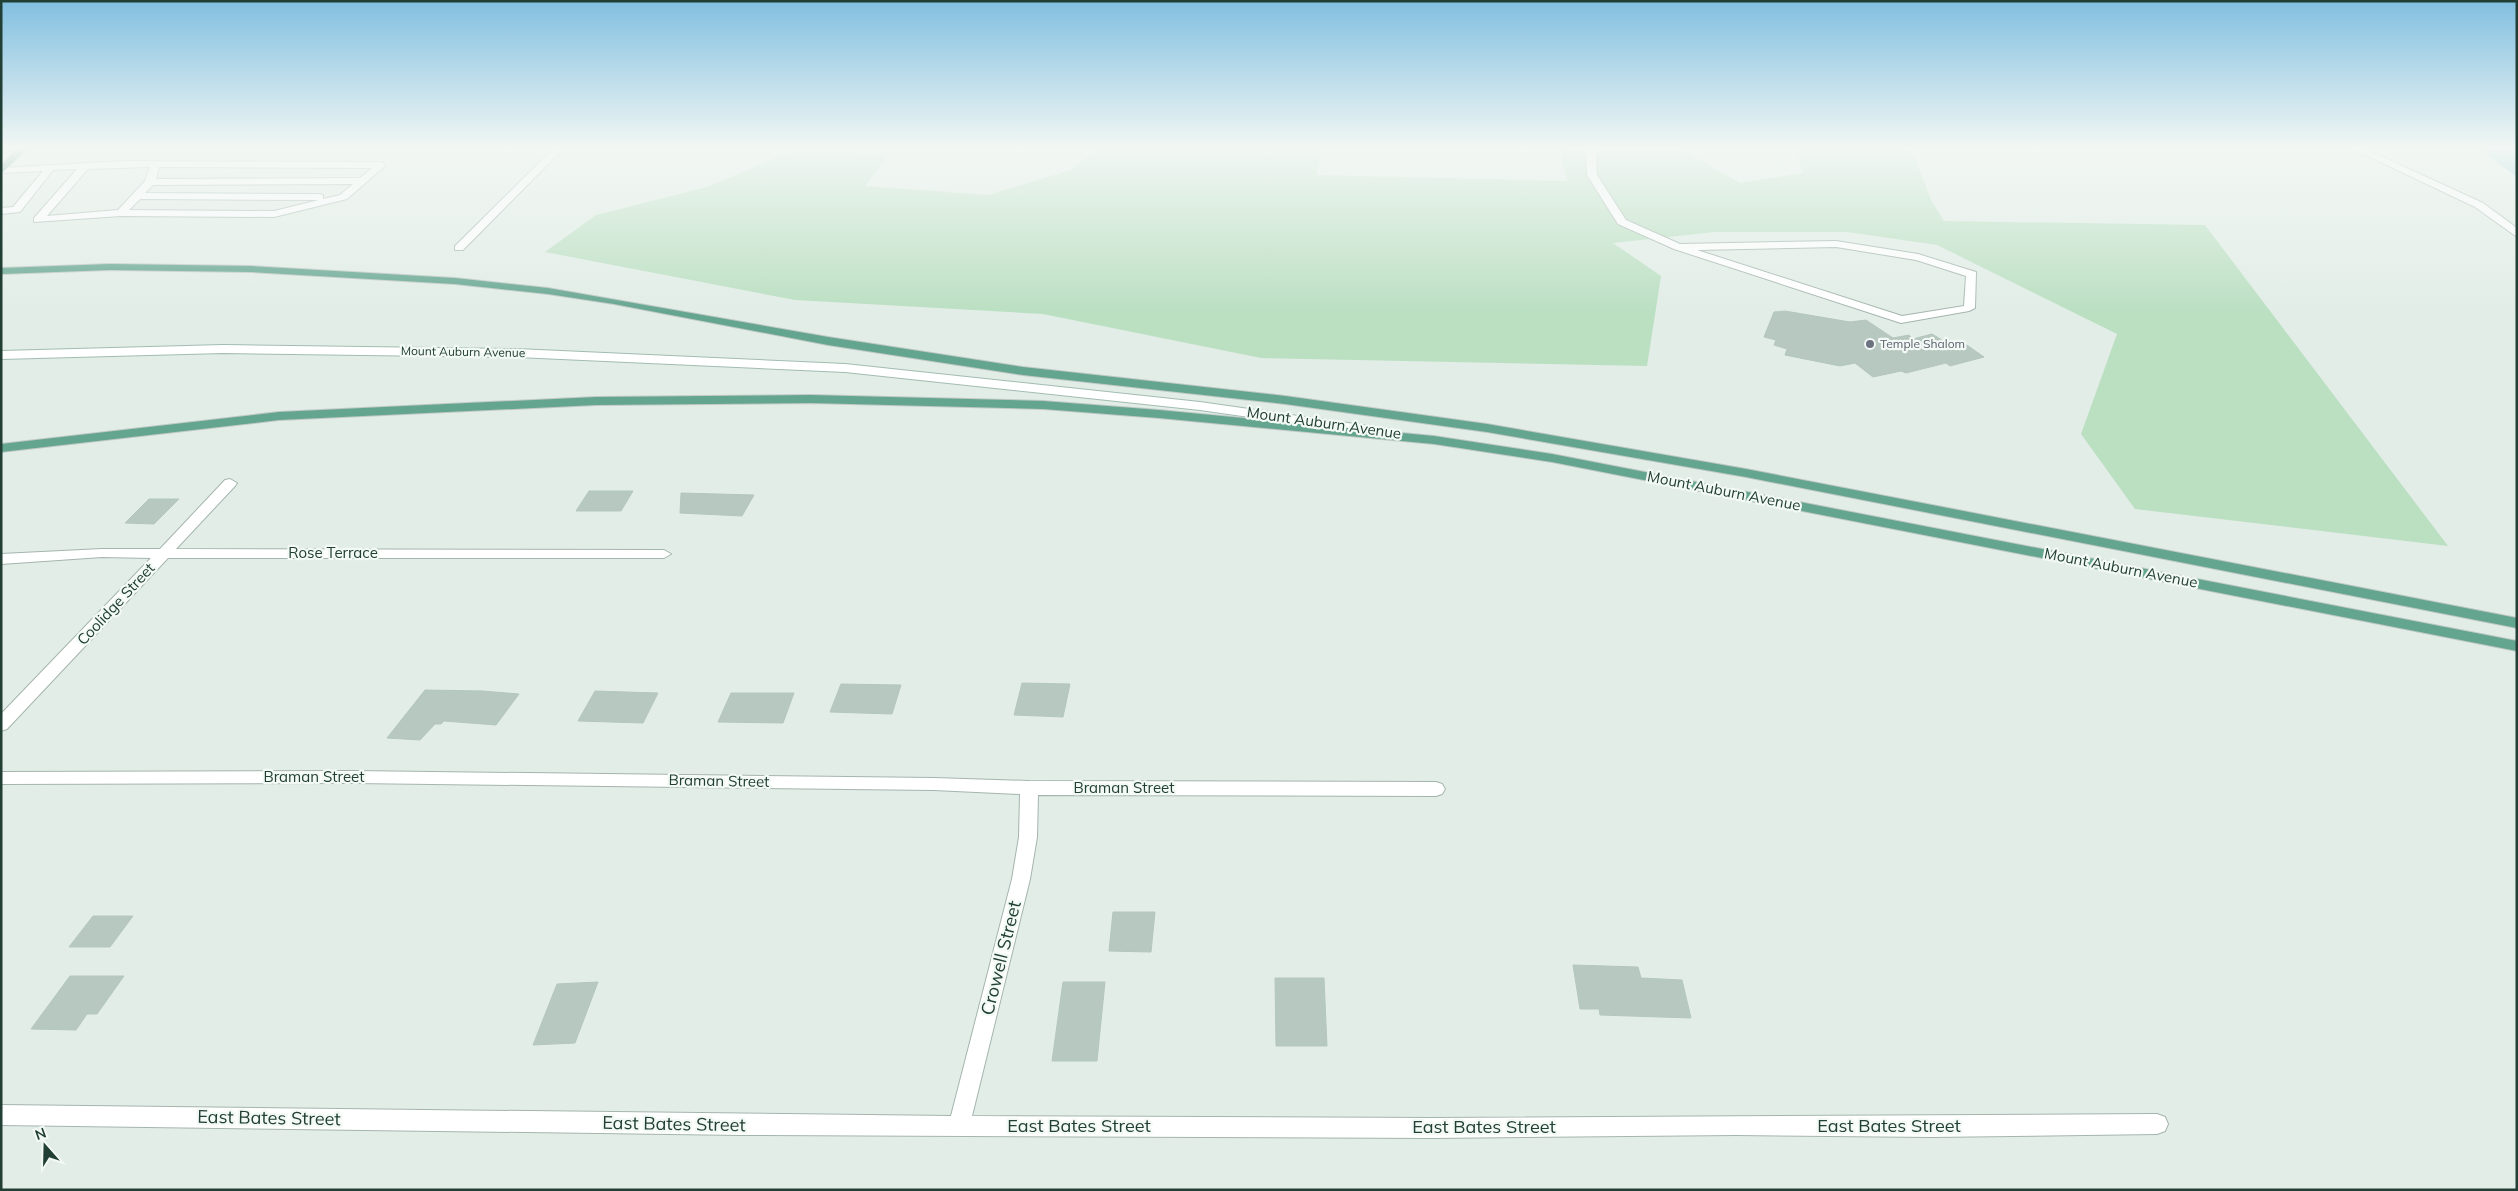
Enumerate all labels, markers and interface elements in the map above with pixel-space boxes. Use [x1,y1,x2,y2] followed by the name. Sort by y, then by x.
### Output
[1880,336,1965,351] place label: Temple Shalom
[1864,338,1876,350] marker: Temple Shalom
[401,343,525,360] street label: Mount Auburn Avenue
[1246,402,1403,443] street label: Mount Auburn Avenue
[1646,466,1802,515] street label: Mount Auburn Avenue
[288,543,378,562] street label: Rose Terrace
[2043,543,2199,592] street label: Mount Auburn Avenue
[73,559,159,649] street label: Coolidge Street
[264,767,364,786] street label: Braman Street
[668,770,770,791] street label: Braman Street
[1074,778,1174,797] street label: Braman Street
[975,898,1026,1018] street label: Crowell Street
[197,1105,341,1130] street label: East Bates Street
[602,1111,746,1136] street label: East Bates Street
[1007,1114,1151,1137] street label: East Bates Street
[1817,1114,1961,1137] street label: East Bates Street
[1412,1115,1556,1138] street label: East Bates Street
[20,1121,70,1171] north arrow
[33,1124,49,1144] text: N

